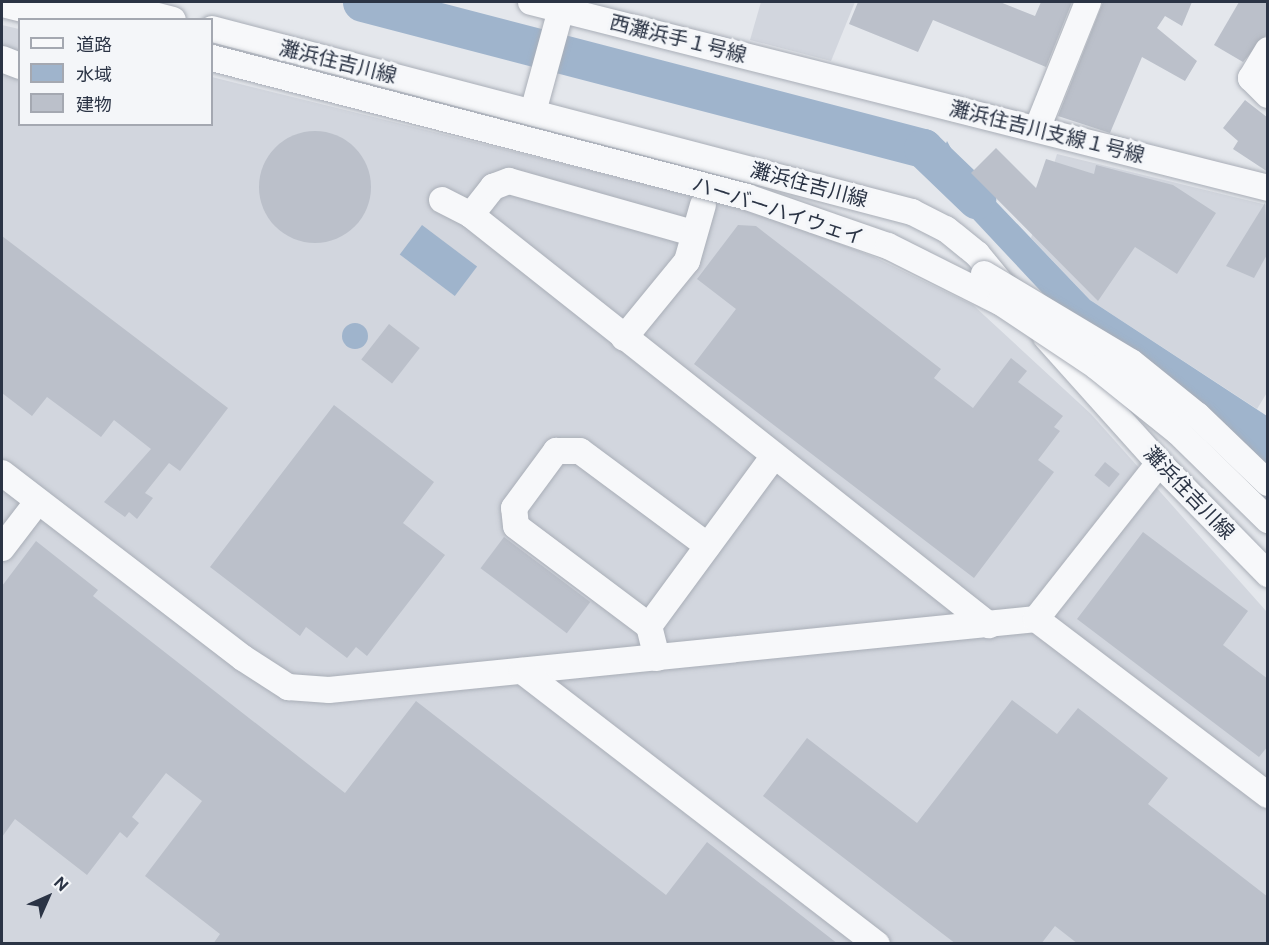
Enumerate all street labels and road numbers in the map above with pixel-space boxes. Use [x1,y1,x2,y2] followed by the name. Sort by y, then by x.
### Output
[607,10,749,68] street label: 西灘浜手１号線
[277,36,399,88] street label: 灘浜住吉川線
[947,96,1147,168] street label: 灘浜住吉川支線１号線
[748,158,870,212] street label: 灘浜住吉川線
[689,172,867,250] street label: ハーバーハイウェイ
[1139,442,1239,544] street label: 灘浜住吉川線

